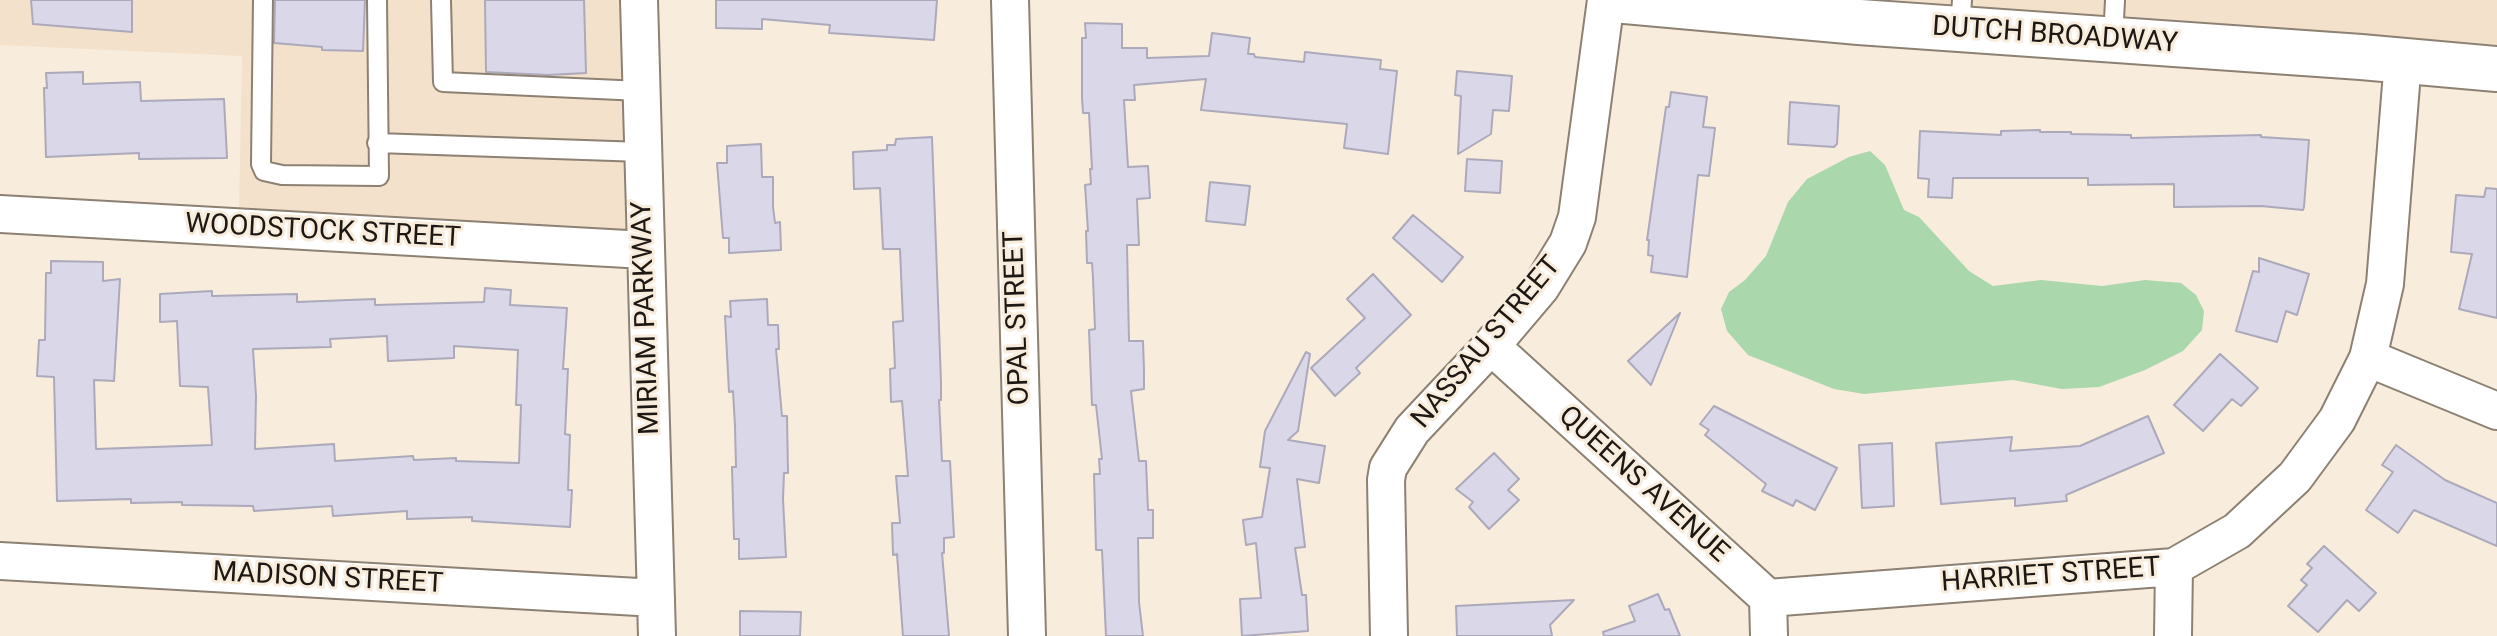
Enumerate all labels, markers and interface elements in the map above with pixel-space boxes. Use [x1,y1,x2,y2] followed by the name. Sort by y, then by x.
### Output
[1931,11,2179,61] street label: DUTCH BROADWAY
[626,201,668,435] street label: MIRIAM PARKWAY
[184,208,462,256] street label: WOODSTOCK STREET
[998,230,1038,406] street label: OPAL STREET
[1405,250,1569,436] street label: NASSAU STREET
[1551,400,1735,570] street label: QUEENS AVENUE
[1940,552,2162,600] street label: HARRIET STREET
[212,556,444,602] street label: MADISON STREET

